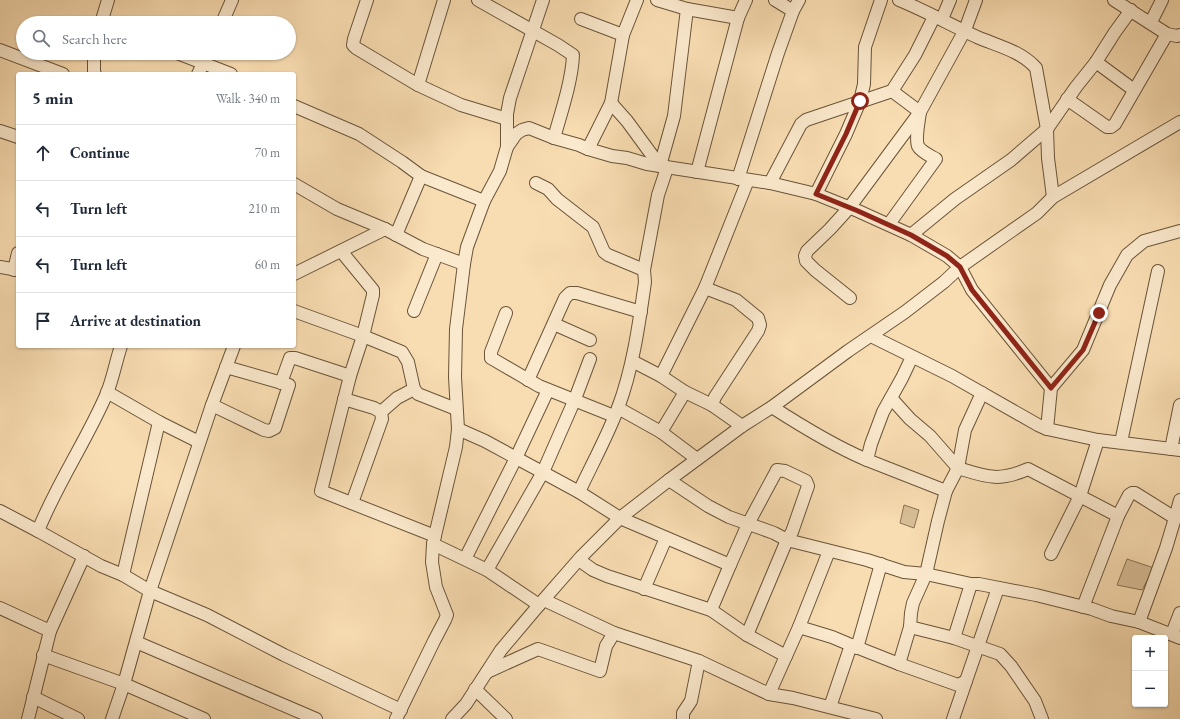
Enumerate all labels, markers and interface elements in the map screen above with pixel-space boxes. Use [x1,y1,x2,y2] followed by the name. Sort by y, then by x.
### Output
[16,16,296,60] search box
[30,27,52,49] icon: search
[62,29,127,48] text: Search here
[32,87,73,109] text: 5 min
[216,90,280,107] text: Walk · 340 m
[851,92,869,110] route start
[32,142,54,164] icon: ahead
[70,143,130,162] text: Continue
[255,144,280,161] text: 70 m
[32,198,54,220] icon: left
[70,199,127,218] text: Turn left
[249,200,280,217] text: 210 m
[32,254,54,276] icon: left
[70,255,127,274] text: Turn left
[255,256,280,273] text: 60 m
[1090,304,1108,322] route end
[32,310,54,332] icon: arrive
[70,311,201,330] text: Arrive at destination
[1132,635,1168,707] map controls
[1132,635,1168,671] button: +
[1132,671,1168,707] button: −

